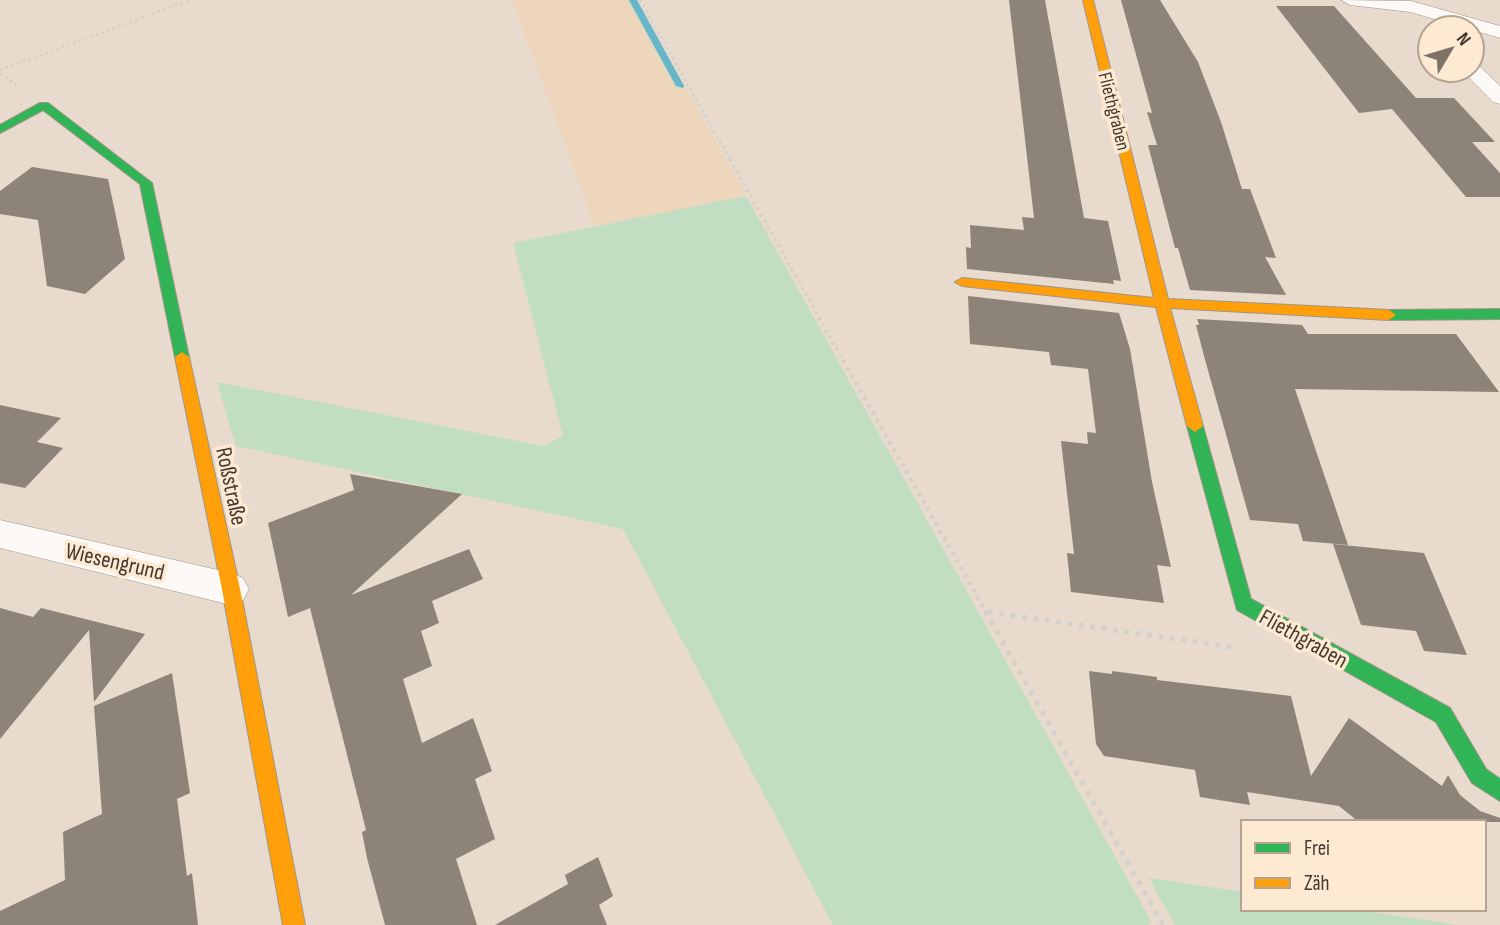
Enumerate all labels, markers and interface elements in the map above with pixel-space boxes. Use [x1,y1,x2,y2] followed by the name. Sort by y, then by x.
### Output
[1416,14,1486,84] north arrow
[1451,28,1475,51] text: N
[1093,70,1134,153] street label: Fliethgraben
[209,445,253,528] street label: Roßstraße
[63,537,167,587] street label: Wiesengrund
[1254,603,1353,675] street label: Fliethgraben
[1241,820,1486,911] legend
[1304,836,1330,861] text: Frei
[1304,871,1330,896] text: Zäh

